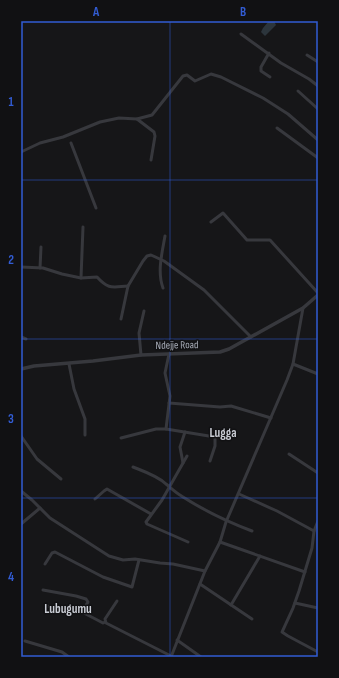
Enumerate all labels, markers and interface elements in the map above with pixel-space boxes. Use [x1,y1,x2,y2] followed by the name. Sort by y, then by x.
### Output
[92,4,100,20] text: A
[240,4,246,20] text: B
[8,94,14,110] text: 1
[8,252,14,268] text: 2
[155,338,199,352] street label: Ndejje Road
[8,411,14,427] text: 3
[209,425,237,441] district label: Lugga
[8,569,14,585] text: 4
[44,601,92,617] district label: Lubugumu

